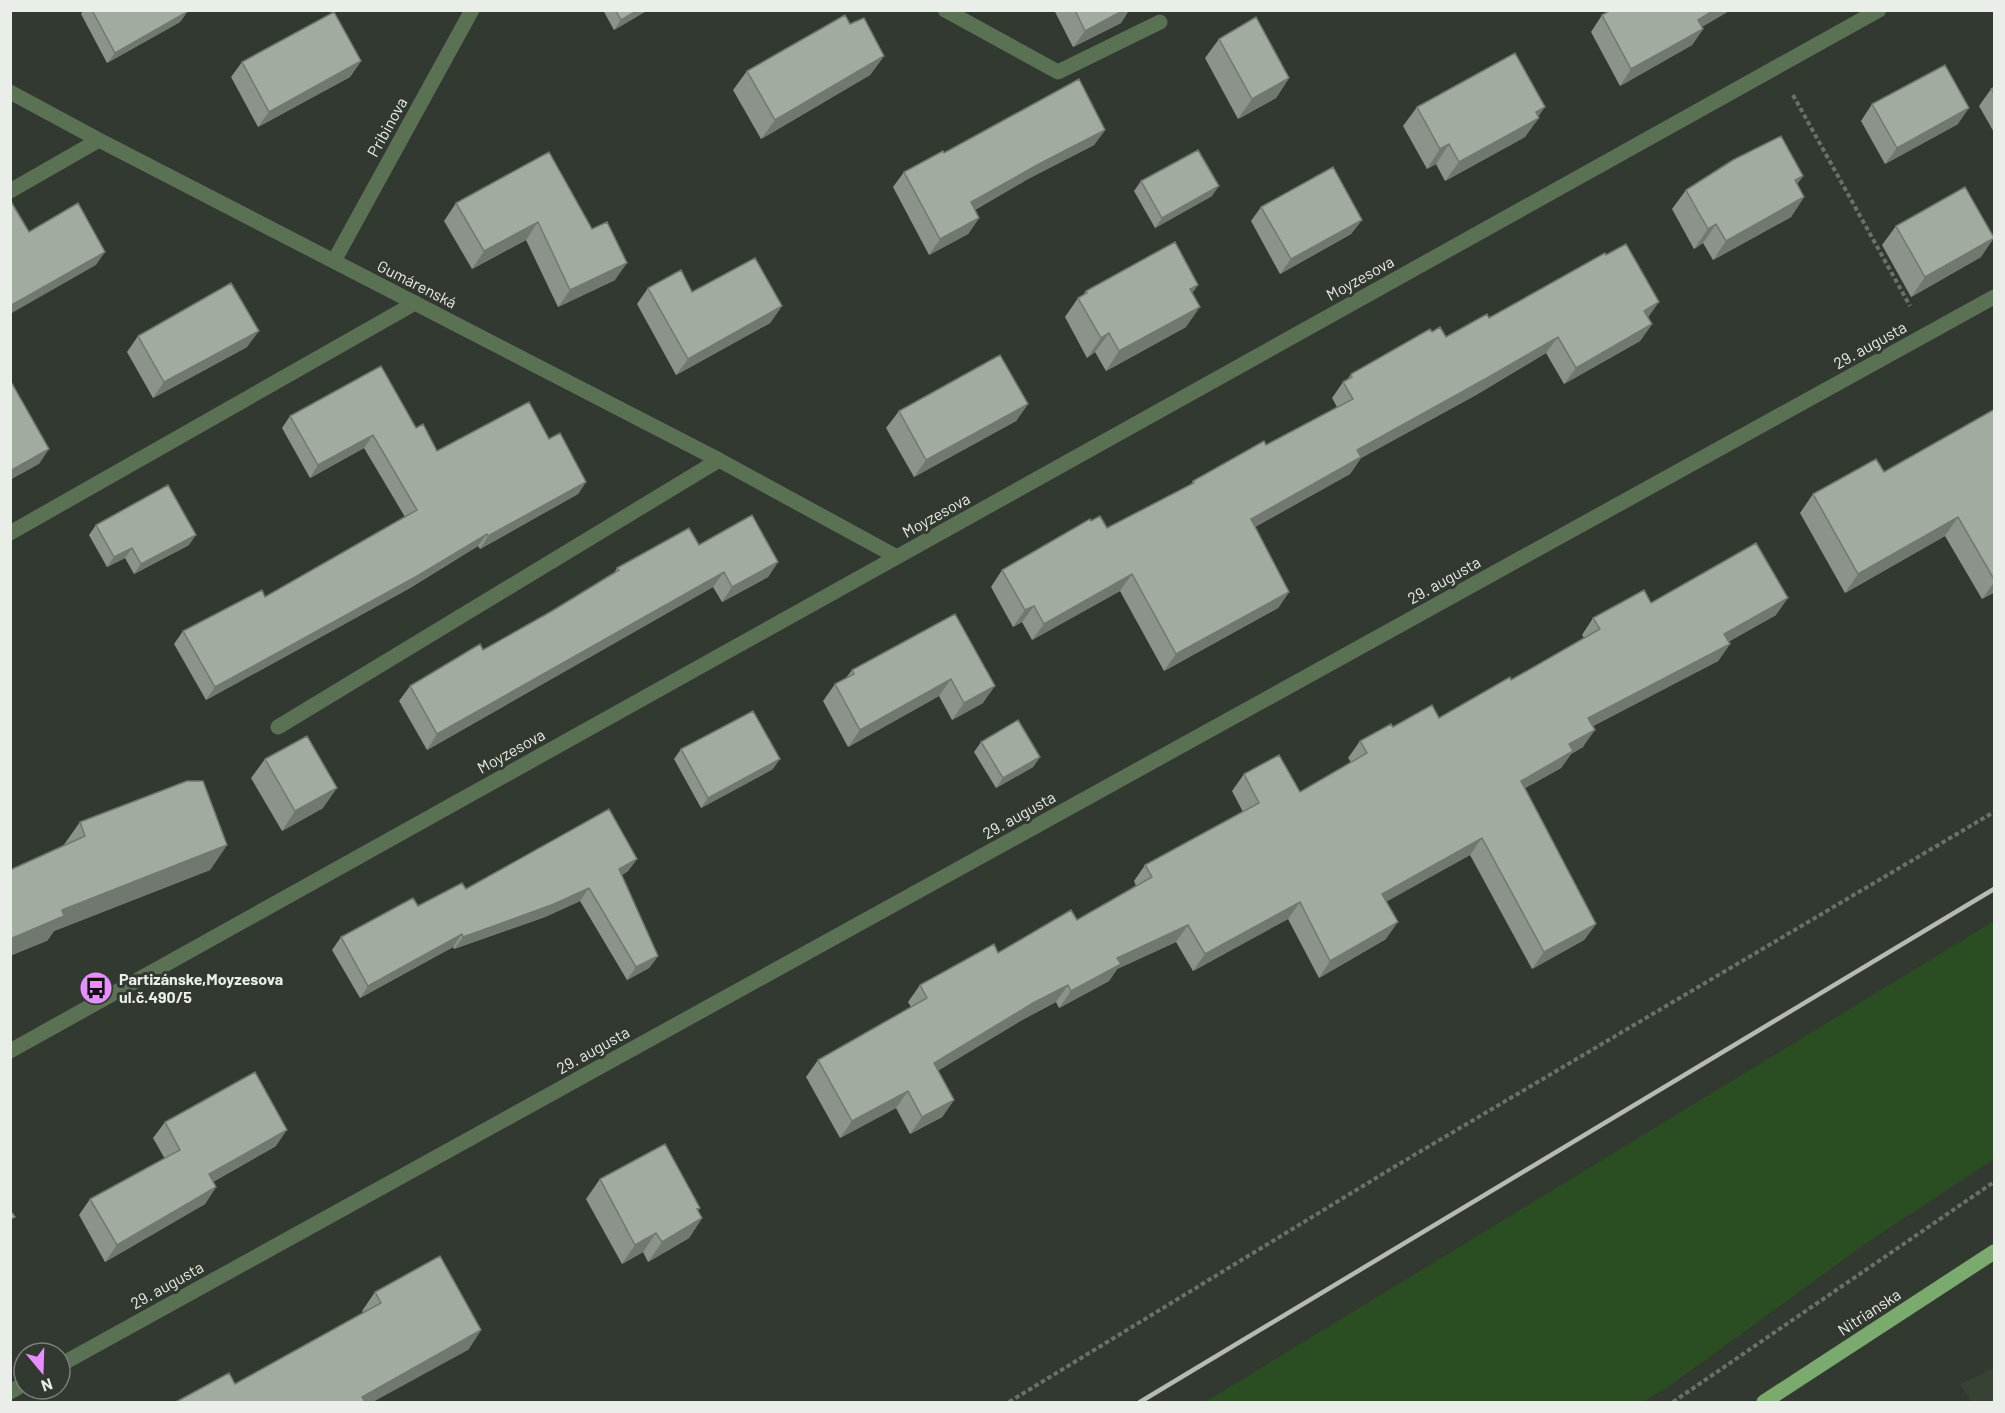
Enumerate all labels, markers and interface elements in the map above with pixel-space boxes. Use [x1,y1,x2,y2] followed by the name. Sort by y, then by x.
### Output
[363,94,411,160] street label: Pribinova
[1323,251,1397,304] street label: Moyzesova
[374,255,460,312] street label: Gumárenská
[1830,317,1909,372] street label: 29. augusta
[899,488,973,541] street label: Moyzesova
[1404,552,1483,607] street label: 29. augusta
[474,724,548,777] street label: Moyzesova
[979,787,1058,842] street label: 29. augusta
[119,969,283,1006] place label: Partizánske,Moyzesova ul.č.490/5
[78,970,114,1006] bus stop icon: Partizánske,Moyzesova ul.č.490/5
[553,1022,632,1077] street label: 29. augusta
[127,1257,206,1312] street label: 29. augusta
[1834,1284,1904,1339] street label: Nitrianska
[12,1341,72,1401] north arrow
[39,1375,55,1396] text: N

